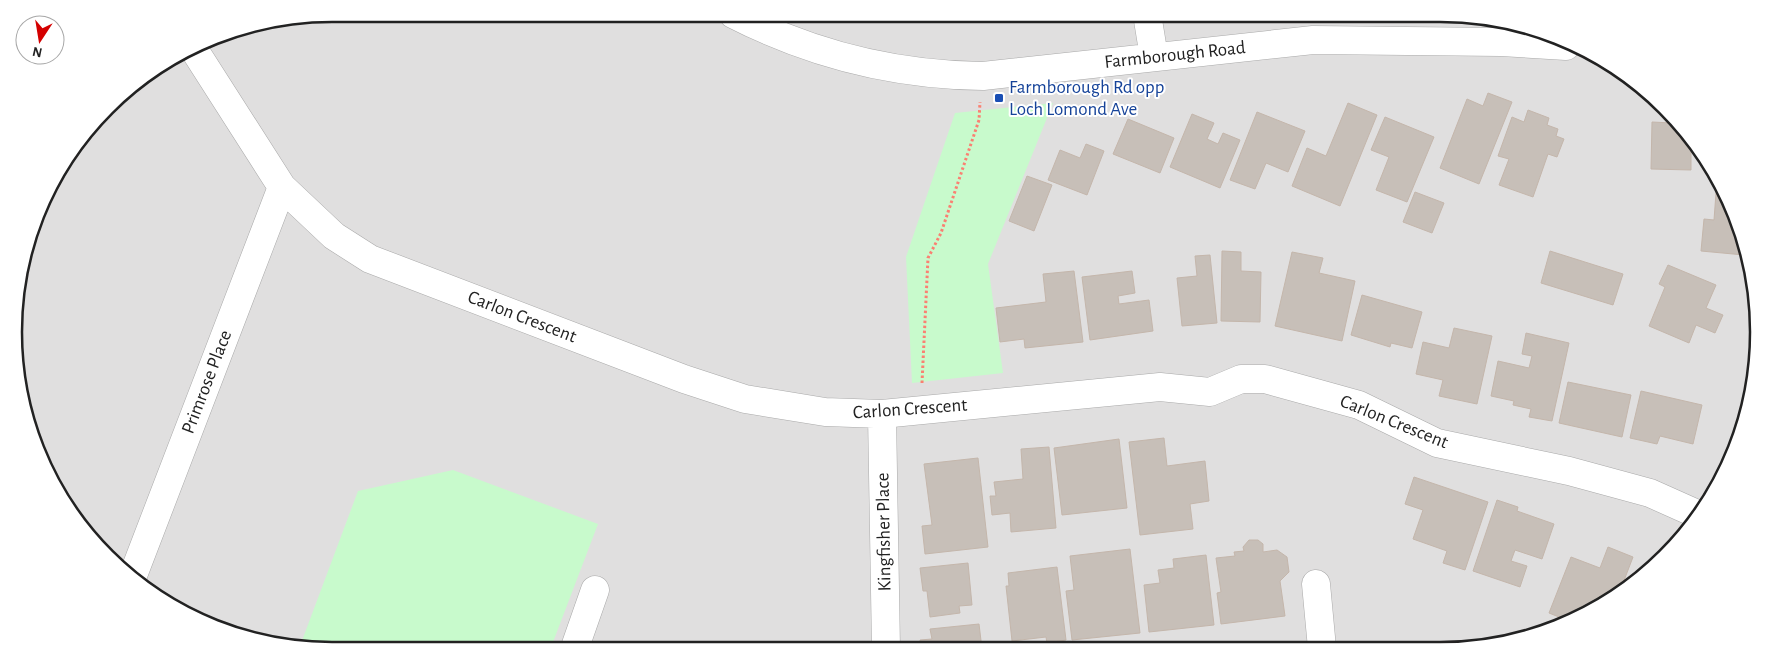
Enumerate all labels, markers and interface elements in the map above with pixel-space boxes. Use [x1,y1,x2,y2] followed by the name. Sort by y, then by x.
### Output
[15,15,65,65] north arrow
[1104,38,1247,72] street label: Farmborough Road
[31,44,44,60] text: N
[1009,78,1164,119] place label: Farmborough Rd opp Loch Lomond Ave
[993,92,1005,104] marker: Farmborough Rd opp Loch Lomond Ave
[465,288,579,346] street label: Carlon Crescent
[179,328,235,436] street label: Primrose Place
[1337,392,1451,452] street label: Carlon Crescent
[852,396,968,422] street label: Carlon Crescent
[873,472,895,592] street label: Kingfisher Place

